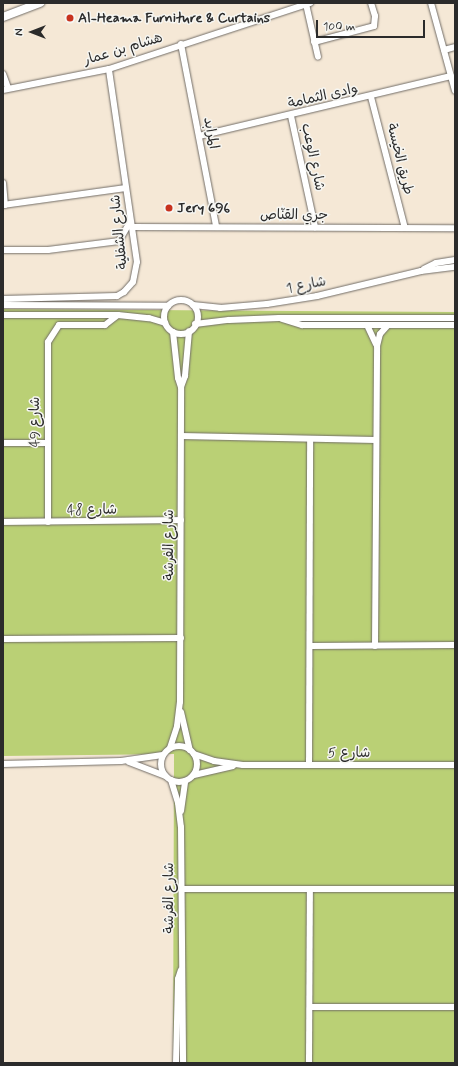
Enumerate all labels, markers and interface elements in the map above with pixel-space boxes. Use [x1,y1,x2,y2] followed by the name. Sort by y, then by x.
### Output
[78,10,273,26] place label: Al-Heama Furniture & Curtains
[12,12,52,52] north arrow
[318,12,427,38] scale bar
[65,13,75,23] marker: Al-Heama Furniture & Curtains
[323,19,355,35] text: 100 m
[13,28,27,36] text: N
[81,29,165,69] street label: هشام بن عمار
[286,80,360,112] street label: وادى الثمامة
[200,116,222,150] street label: المرابد
[298,122,328,192] street label: شارع الوعب
[383,122,417,196] street label: طريق الخيسة
[107,194,131,270] street label: شارع الشفلية
[177,200,230,216] place label: Jery 696
[164,203,174,213] marker: Jery 696
[260,207,328,223] street label: جري القنّاص
[285,273,327,297] street label: شارع 1
[27,397,43,447] street label: شارع 49
[67,501,117,519] street label: شارع 48
[161,510,177,580] street label: شارع الفرشة
[328,745,370,761] street label: شارع 5
[161,863,177,933] street label: شارع الفرشة

